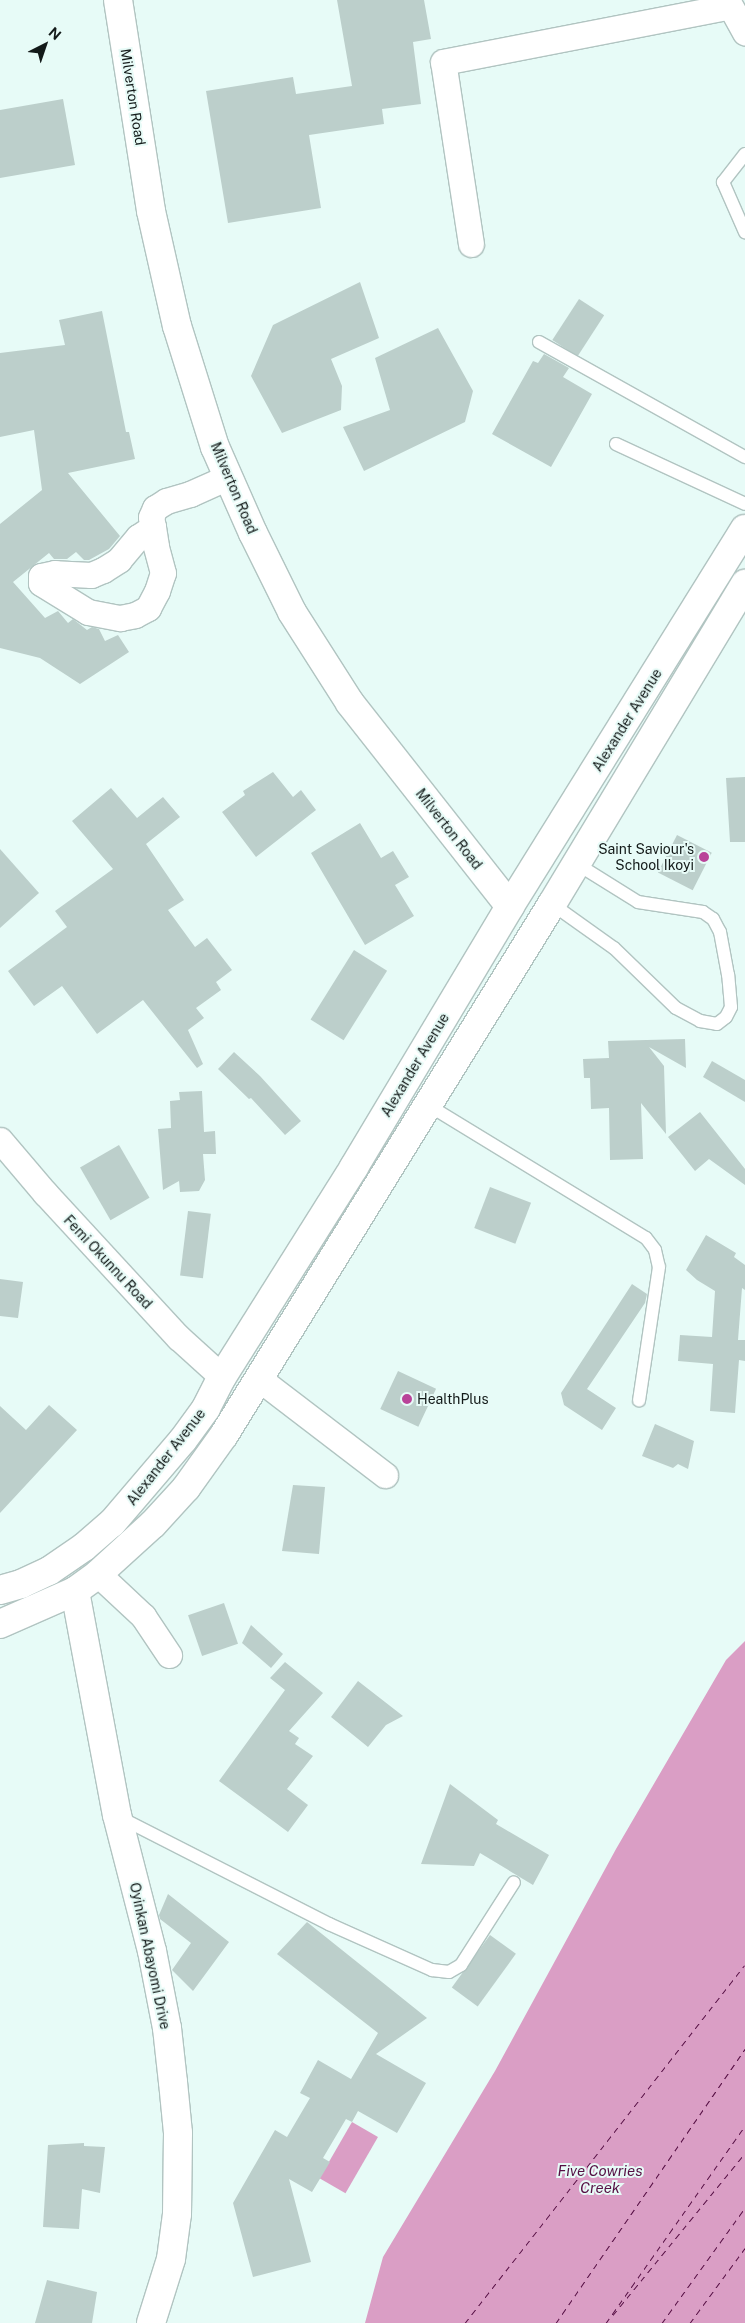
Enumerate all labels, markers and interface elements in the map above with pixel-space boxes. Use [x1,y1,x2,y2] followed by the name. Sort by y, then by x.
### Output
[20,20,70,70] north arrow
[45,24,64,43] text: N
[117,47,149,147] street label: Milverton Road
[207,440,261,536] street label: Milverton Road
[589,666,665,774] street label: Alexander Avenue
[412,785,486,873] street label: Milverton Road
[598,841,694,874] place label: Saint Saviour's School Ikoyi
[698,851,710,863] marker: Saint Saviour's School Ikoyi
[377,1010,453,1120] street label: Alexander Avenue
[60,1212,156,1312] street label: Femi Okunnu Road
[417,1391,489,1407] place label: HealthPlus
[401,1393,413,1405] marker: HealthPlus
[123,1405,209,1509] street label: Alexander Avenue
[126,1881,174,2031] street label: Oyinkan Abayomi Drive
[557,2161,643,2196] water label: Five Cowries Creek

